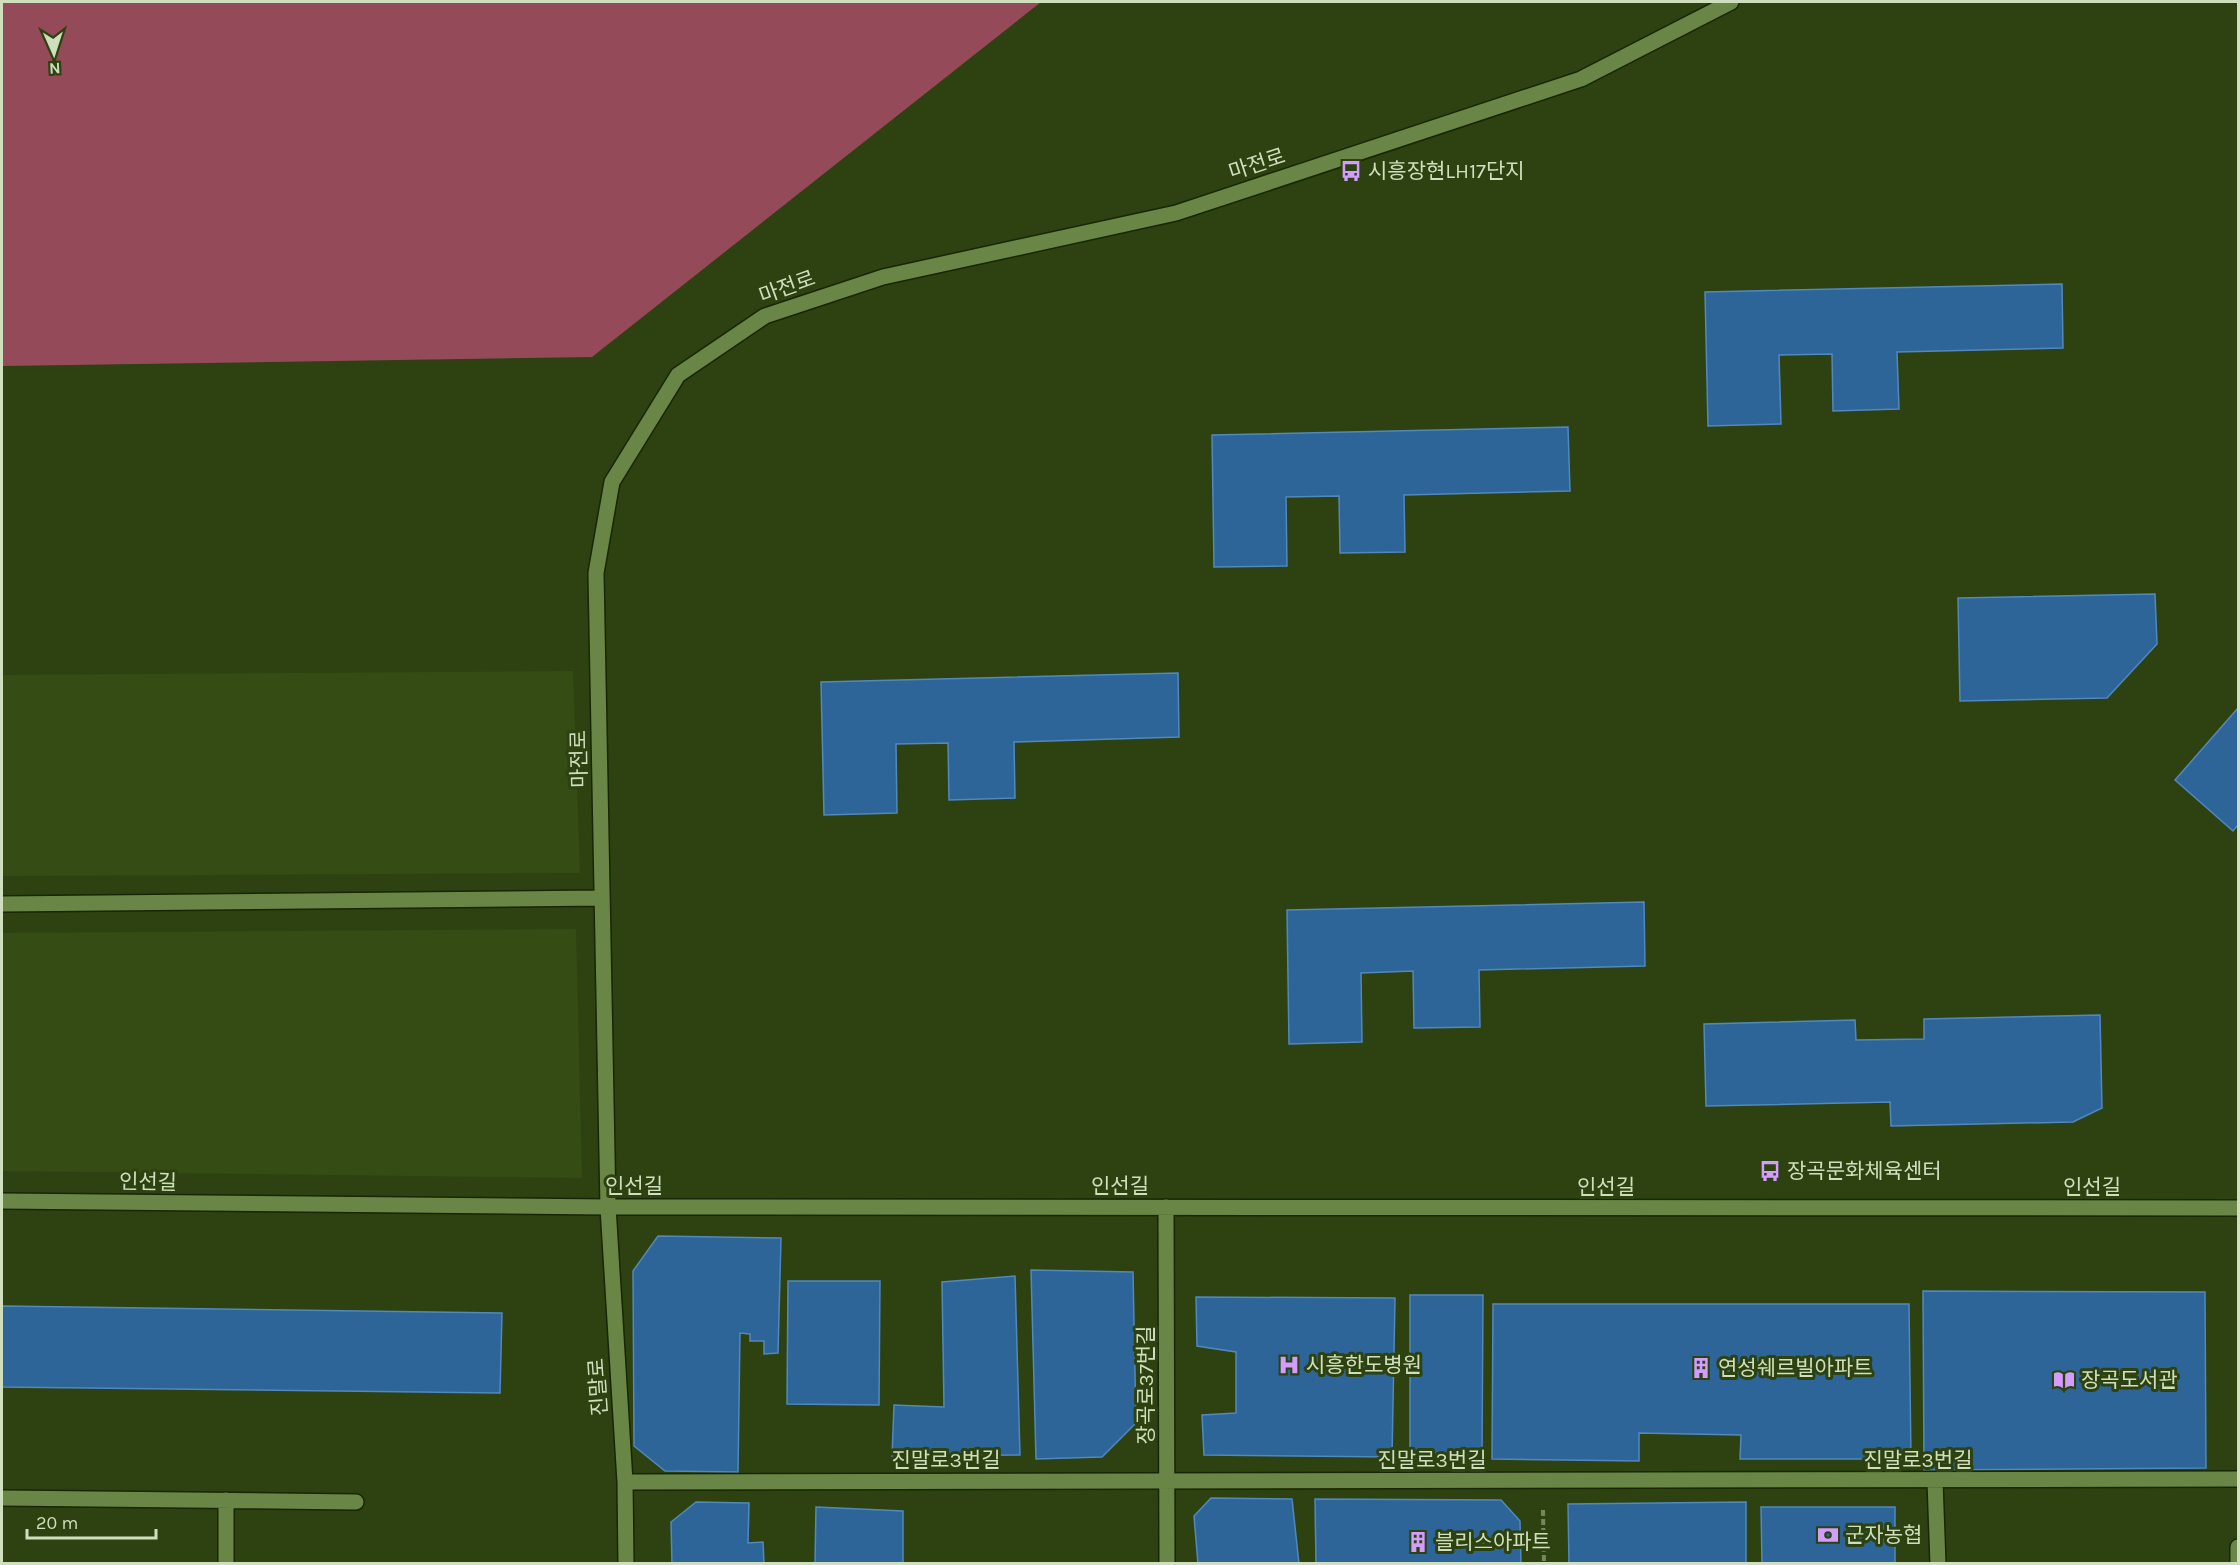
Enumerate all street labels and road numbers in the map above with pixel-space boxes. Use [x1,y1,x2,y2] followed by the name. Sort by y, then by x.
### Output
[1226,144,1288,184] street label: 마전로
[756,266,818,308] street label: 마전로
[566,730,592,788] street label: 마전로
[119,1169,177,1195] street label: 인선길
[605,1174,663,1198] street label: 인선길
[1091,1174,1149,1198] street label: 인선길
[1577,1175,1635,1199] street label: 인선길
[2063,1175,2121,1199] street label: 인선길
[1134,1326,1158,1444] street label: 장곡로37번길
[584,1357,612,1417] street label: 진말로
[891,1448,1001,1472] street label: 진말로3번길
[1377,1448,1487,1472] street label: 진말로3번길
[1863,1448,1973,1472] street label: 진말로3번길

